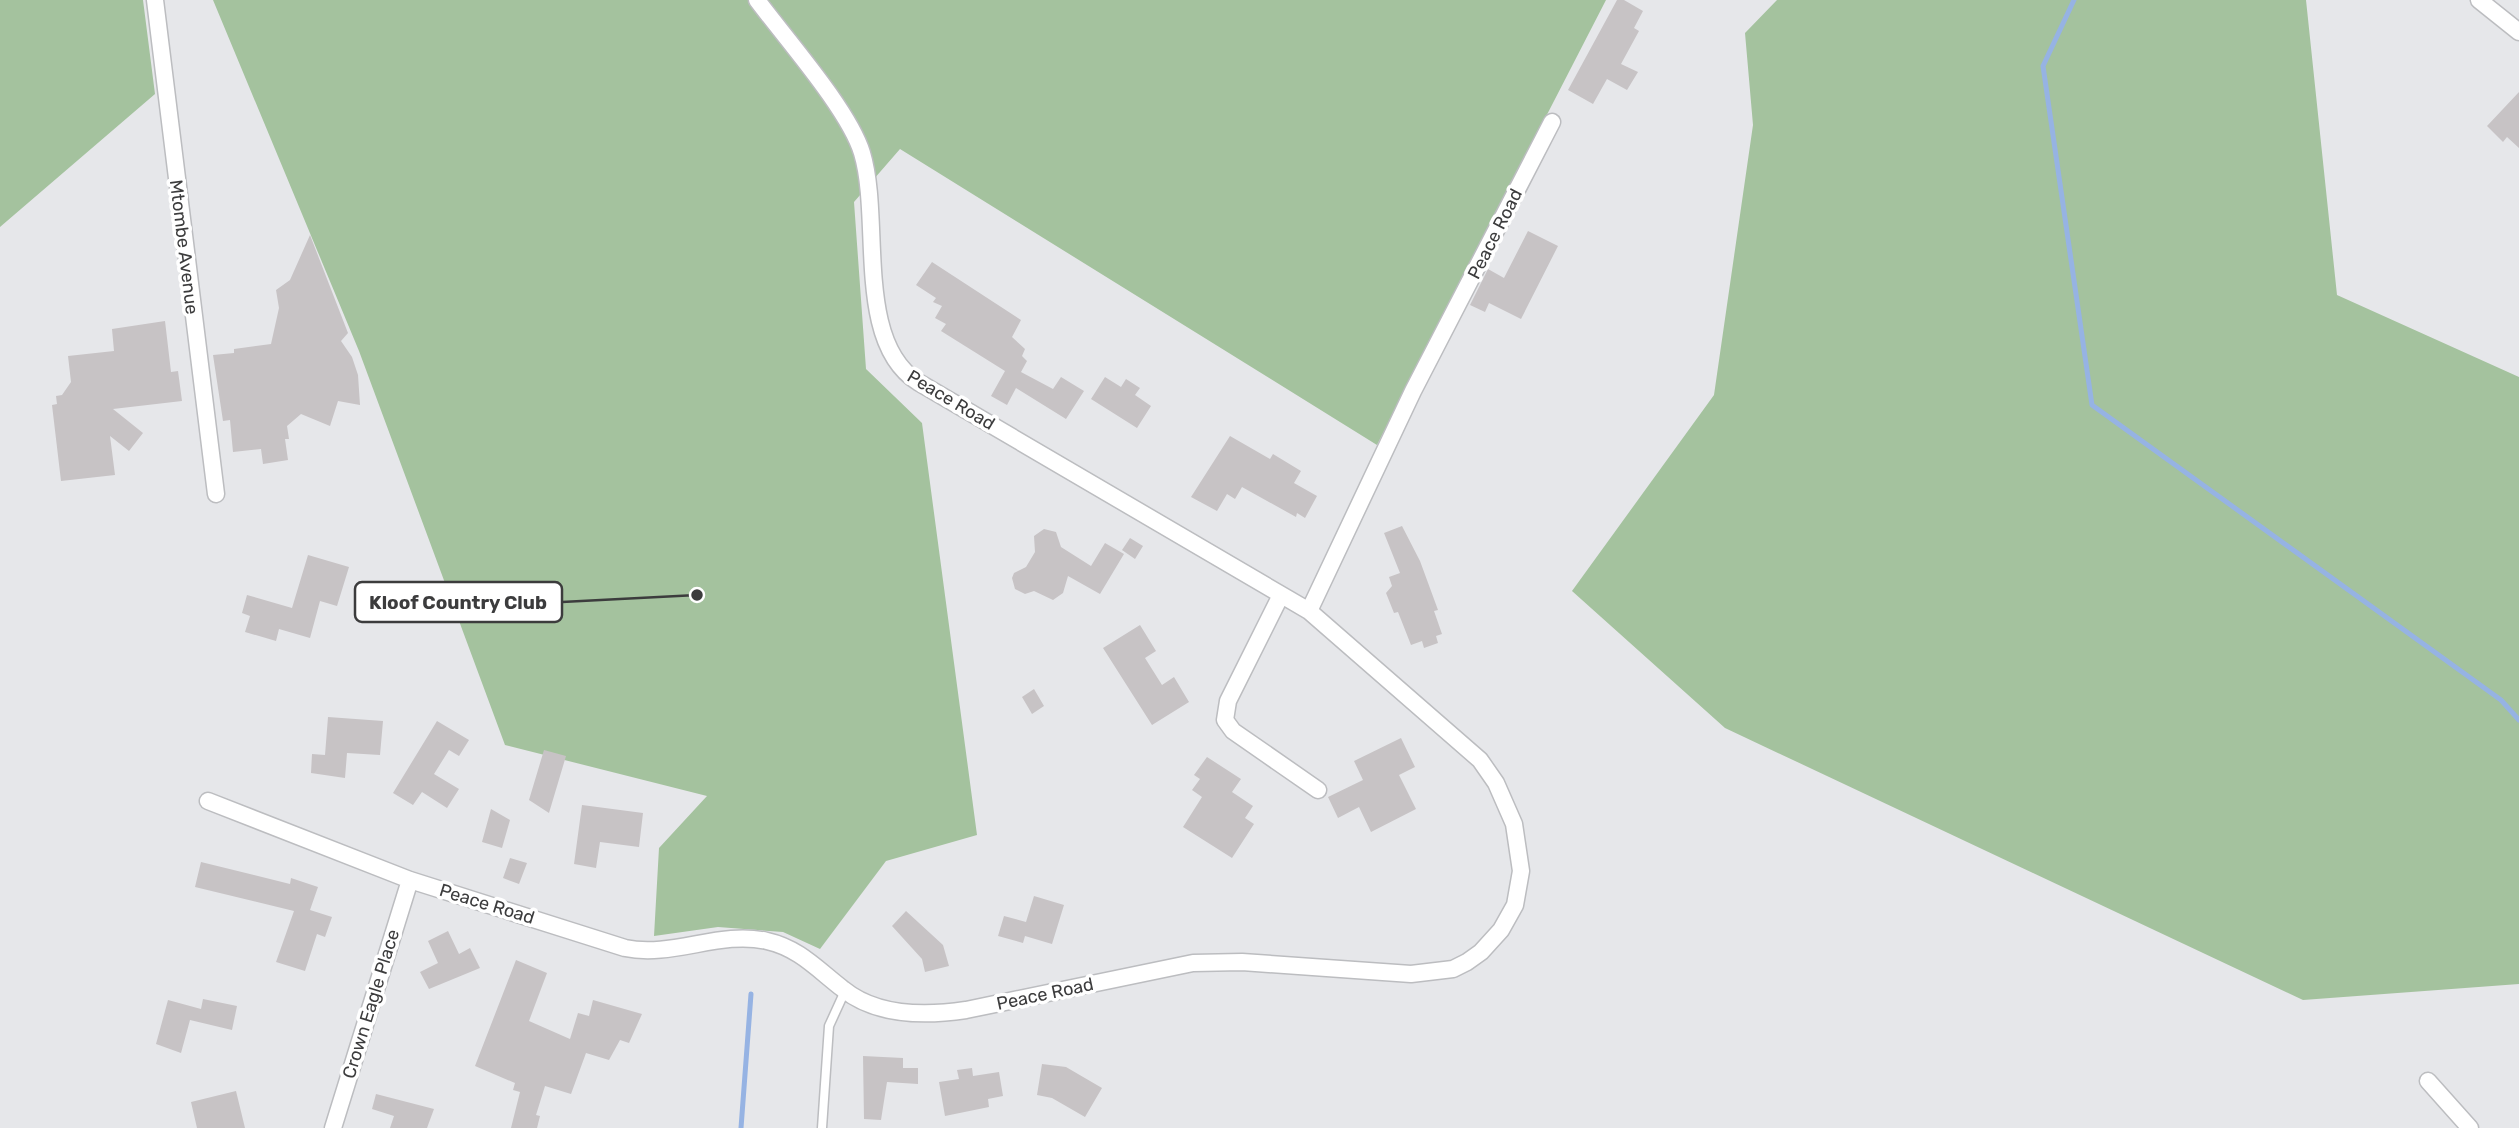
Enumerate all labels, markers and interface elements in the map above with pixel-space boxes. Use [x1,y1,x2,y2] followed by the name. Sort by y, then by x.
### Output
[165,178,203,316] street label: Mtombe Avenue
[1463,185,1527,283] street label: Peace Road
[903,365,999,435] street label: Peace Road
[355,582,562,622] callout: Kloof Country Club
[369,591,547,614] text: Kloof Country Club
[437,879,537,929] street label: Peace Road
[338,927,404,1081] street label: Crown Eagle Place
[995,973,1095,1015] street label: Peace Road

